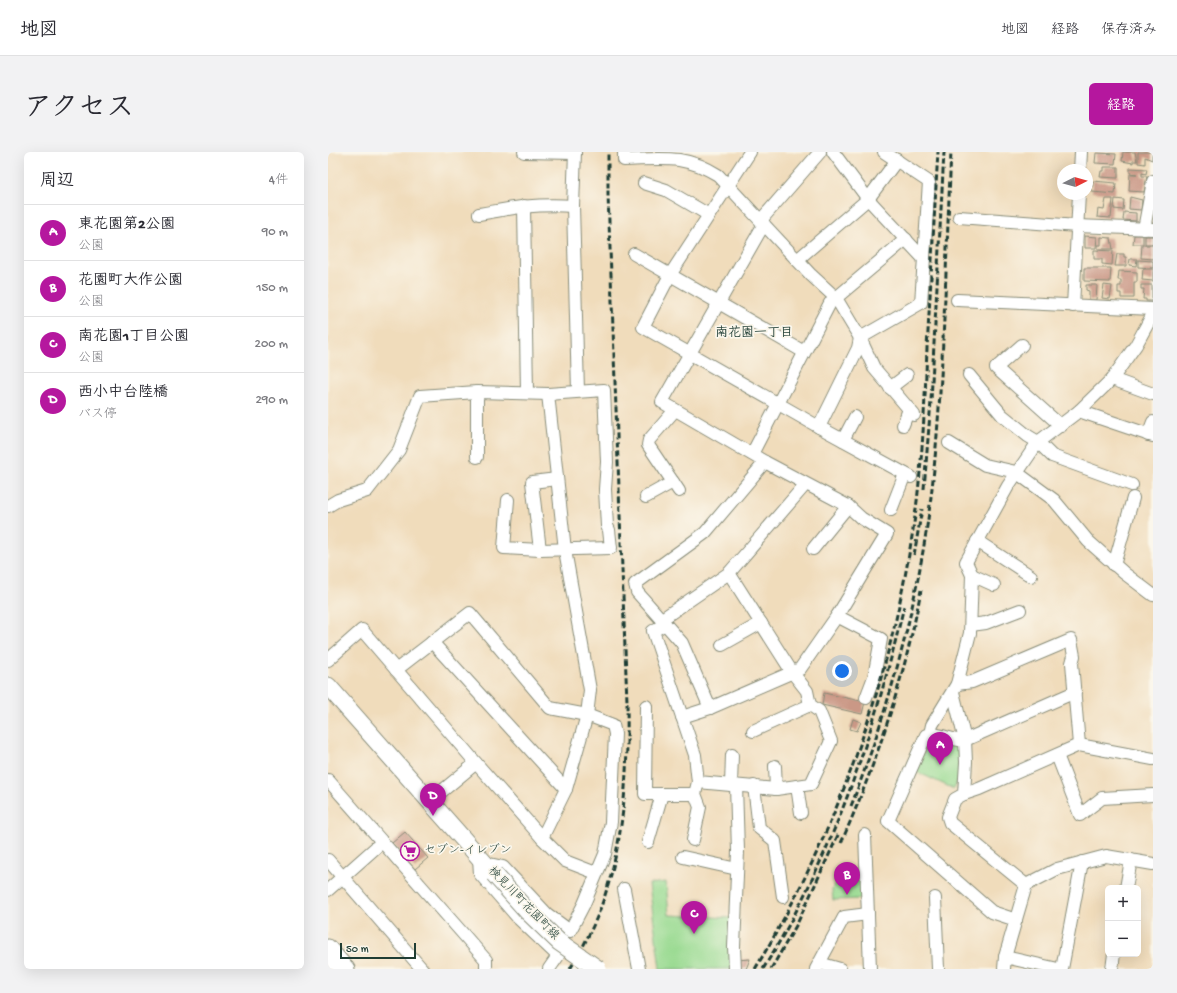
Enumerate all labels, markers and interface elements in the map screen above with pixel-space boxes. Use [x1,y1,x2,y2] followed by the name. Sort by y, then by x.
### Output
[20,20,58,43] text: 地図
[1001,22,1029,39] text: 地図
[1051,22,1079,39] text: 経路
[1101,22,1157,39] text: 保存済み
[1089,83,1153,125] button: 経路
[24,93,134,126] text: アクセス
[1057,164,1093,200] north arrow
[40,172,74,192] text: 周辺
[269,173,288,188] text: 4件
[78,216,175,234] text: 東花園第2公園
[49,225,57,240] text: A
[262,225,288,240] text: 90 m
[78,239,104,254] text: 公園
[78,272,183,290] text: 花園町大作公園
[50,281,56,296] text: B
[256,281,288,296] text: 150 m
[78,295,104,310] text: 公園
[715,325,793,341] district label: 南花園一丁目
[78,328,189,346] text: 南花園1丁目公園
[49,337,57,352] text: C
[255,337,288,352] text: 200 m
[78,351,104,366] text: 公園
[78,384,168,402] text: 西小中台陸橋
[49,393,57,408] text: D
[255,393,288,408] text: 290 m
[78,407,117,422] text: バス停
[832,661,852,681] your location
[927,732,953,765] pin: A
[420,783,446,816] pin: D
[399,840,421,862] supermarket icon: セブン-イレブン
[424,843,512,858] place label: セブン-イレブン
[834,862,860,895] pin: B
[485,864,562,943] street label: 検見川町花園町線
[1105,885,1141,957] map controls
[1105,885,1141,921] button: +
[681,901,707,934] pin: C
[1105,921,1141,957] button: −
[340,941,416,960] scale bar
[346,944,368,956] text: 50 m

